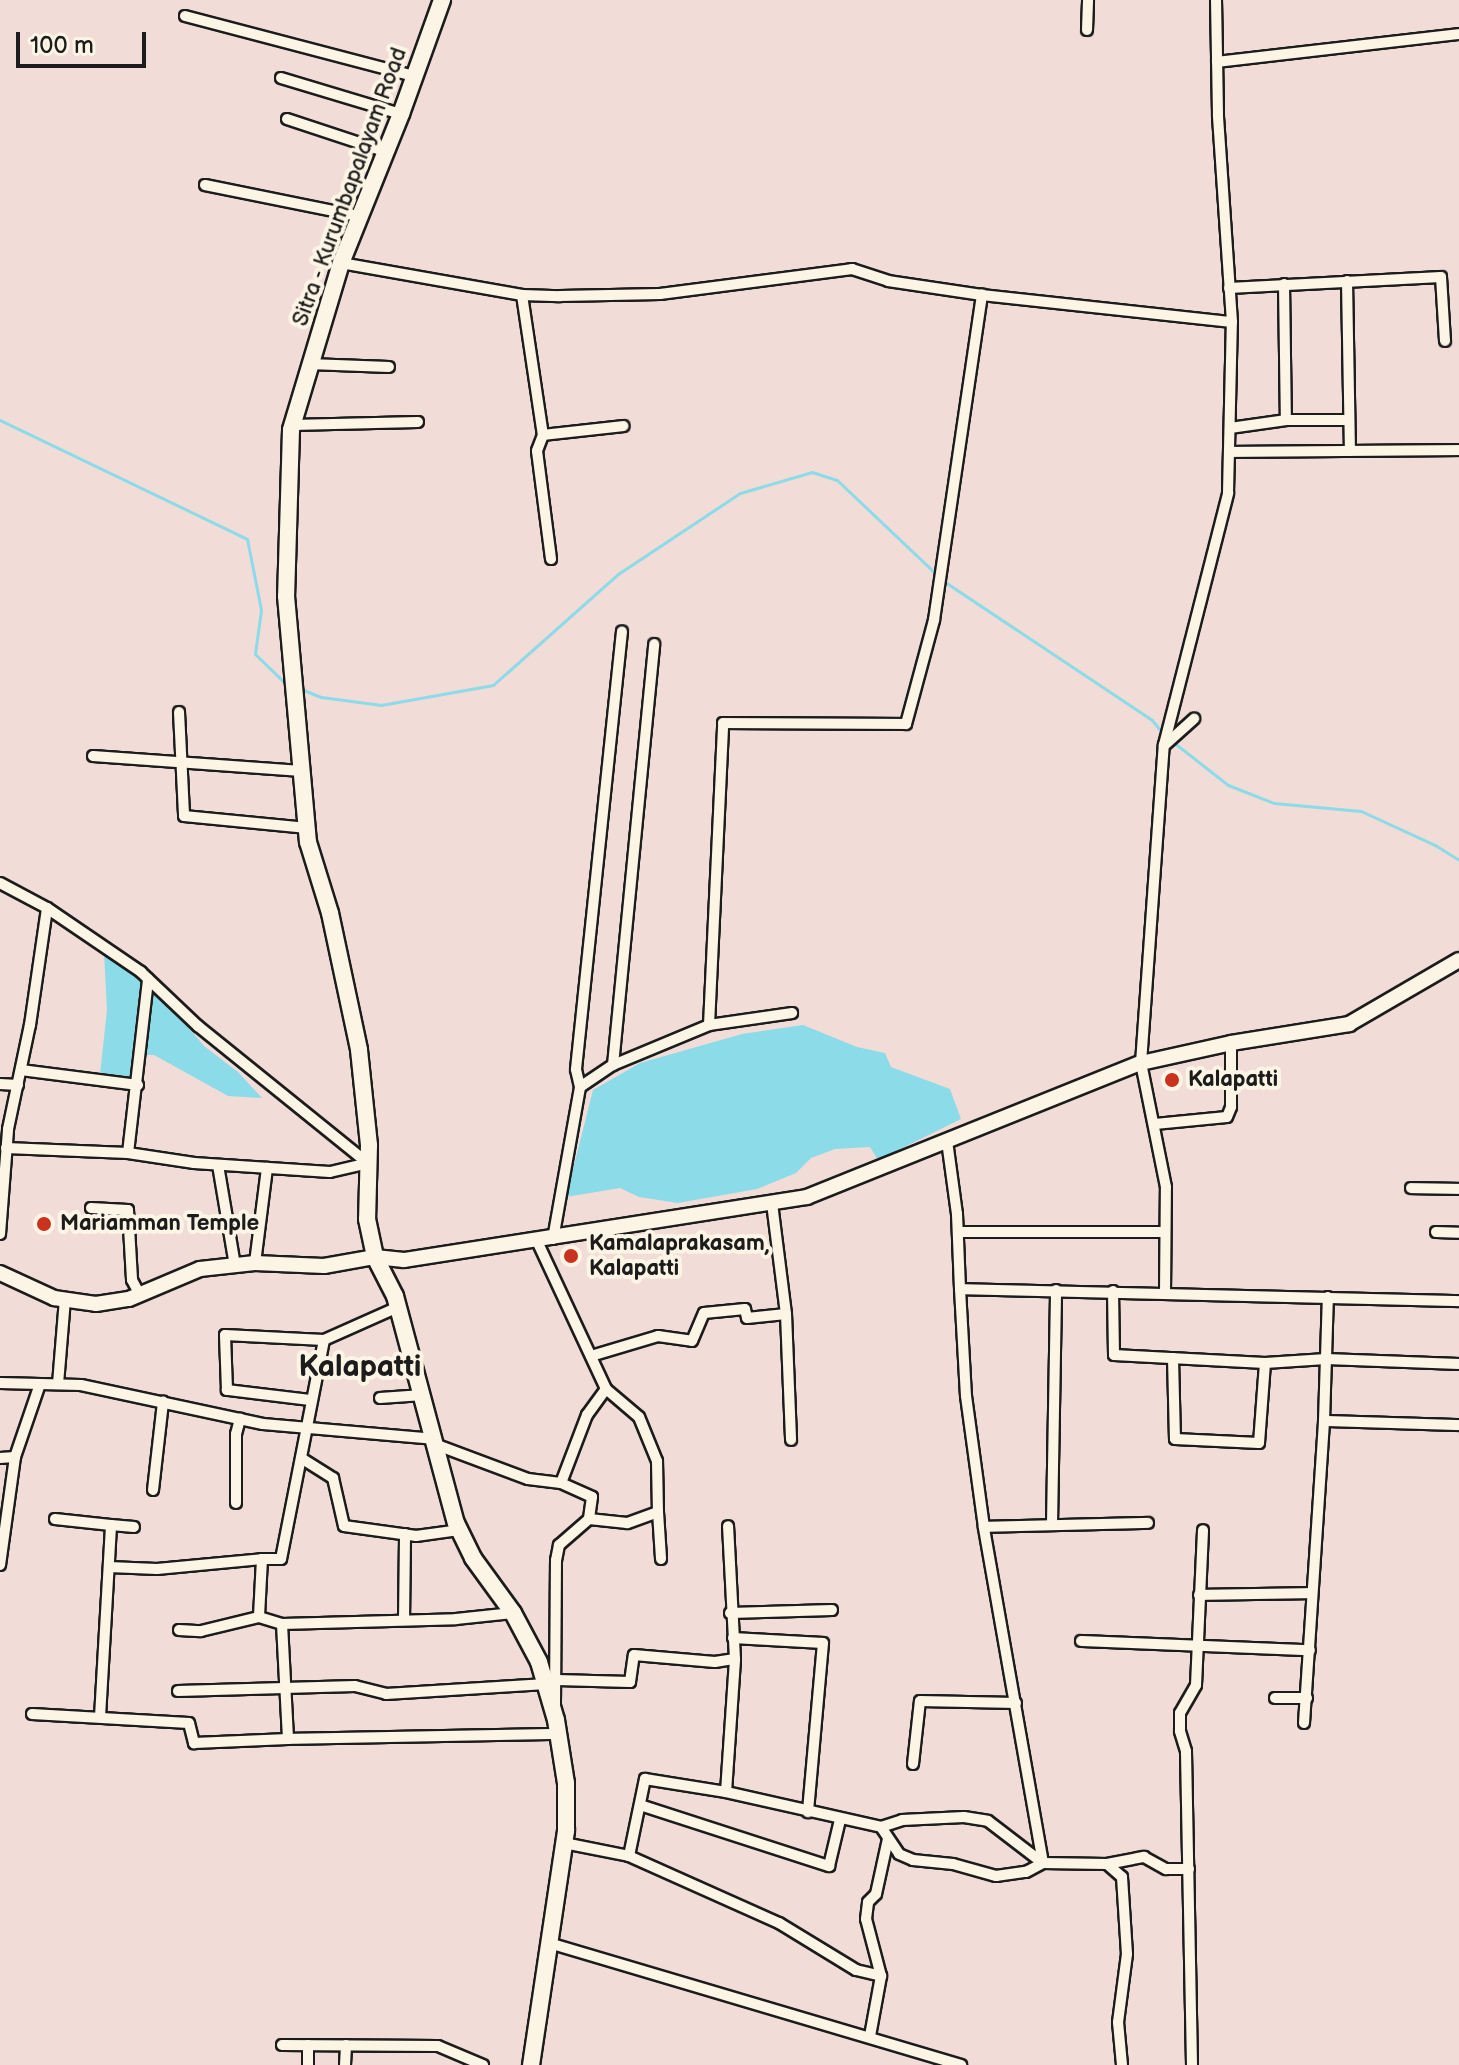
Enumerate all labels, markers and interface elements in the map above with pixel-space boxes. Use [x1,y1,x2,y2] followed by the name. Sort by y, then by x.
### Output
[20,16,150,66] scale bar
[30,31,94,60] text: 100 m
[287,43,413,331] street label: Sitra - Kurumbapalayam Road
[1188,1067,1278,1093] place label: Kalapatti
[1163,1071,1181,1089] marker: Kalapatti
[60,1211,259,1237] place label: Mariamman Temple
[35,1215,53,1233] marker: Mariamman Temple
[589,1230,770,1282] place label: Kamalaprakasam, Kalapatti
[560,1245,582,1267] marker: Kamalaprakasam, Kalapatti
[299,1349,421,1385] district label: Kalapatti

